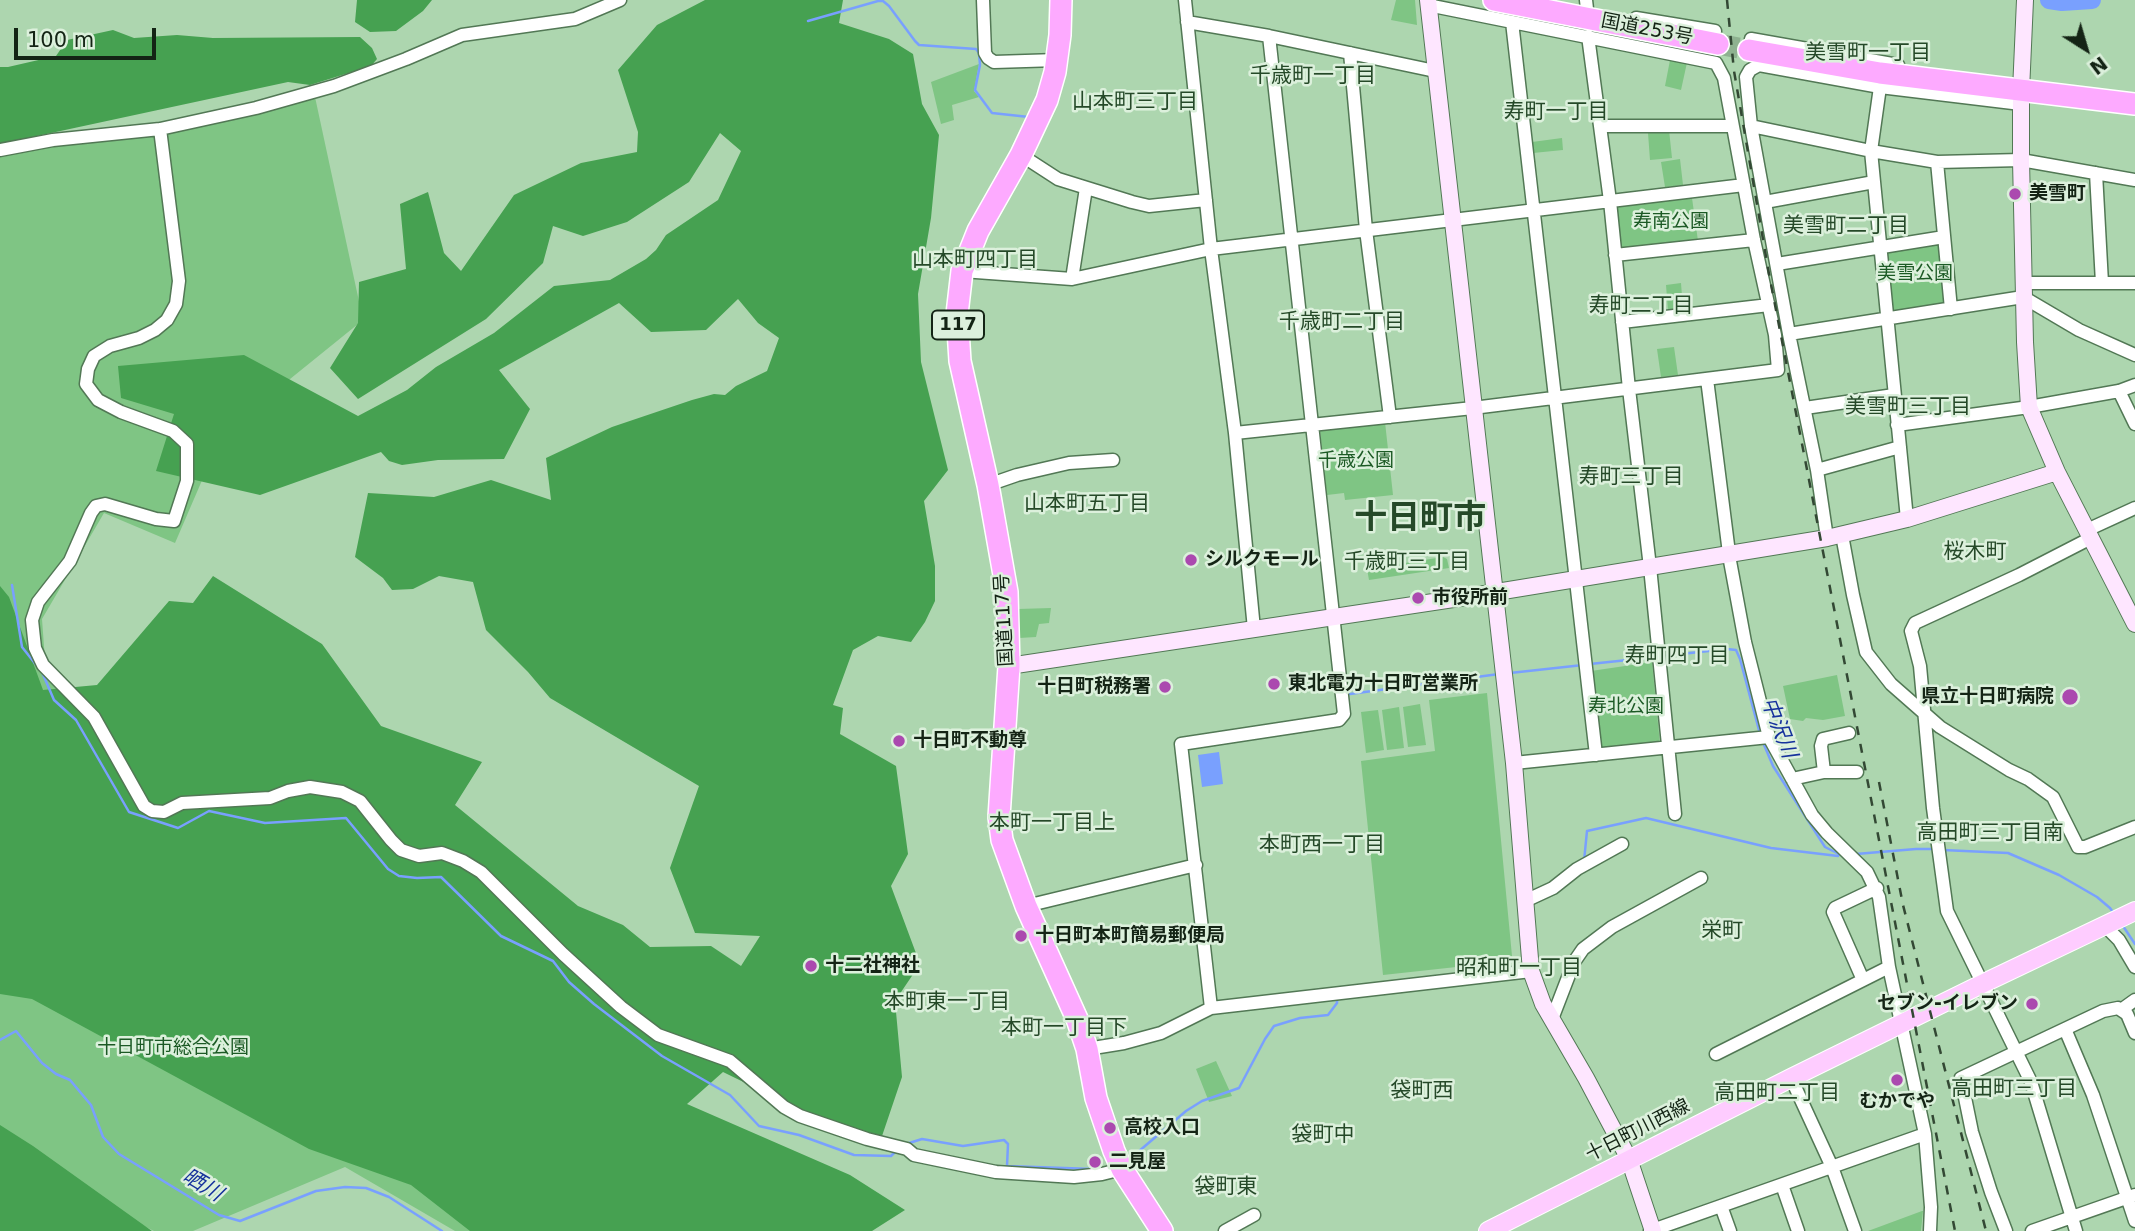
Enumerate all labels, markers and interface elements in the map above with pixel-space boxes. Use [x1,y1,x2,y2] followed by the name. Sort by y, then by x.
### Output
[1599,10,1695,50] street label: 国道253号
[18,14,159,58] scale bar
[2051,14,2121,84] north arrow
[27,28,94,52] text: 100 m
[1805,41,1931,67] district label: 美雪町一丁目
[2086,52,2112,79] text: N
[1250,64,1376,90] district label: 千歳町一丁目
[1072,90,1198,116] district label: 山本町三丁目
[1504,100,1608,126] district label: 寿町一丁目
[2029,183,2086,205] place label: 美雪町
[2007,186,2023,202] marker: 美雪町
[1633,211,1709,233] park label: 寿南公園
[1783,214,1909,240] district label: 美雪町二丁目
[912,248,1038,274] district label: 山本町四丁目
[1877,263,1953,285] park label: 美雪公園
[1589,294,1693,320] district label: 寿町二丁目
[932,310,984,340] road number: 117
[1279,310,1405,336] district label: 千歳町二丁目
[1845,395,1971,421] district label: 美雪町三丁目
[1318,450,1394,472] park label: 千歳公園
[1579,465,1683,491] district label: 寿町三丁目
[1024,492,1150,518] district label: 山本町五丁目
[1354,499,1486,539] district label: 十日町市
[1944,540,2006,566] district label: 桜木町
[1205,549,1319,571] place label: シルクモール
[1344,550,1470,576] district label: 千歳町三丁目
[1183,552,1199,568] marker: シルクモール
[991,573,1019,667] street label: 国道117号
[1432,587,1508,609] place label: 市役所前
[1410,590,1426,606] marker: 市役所前
[1625,644,1729,670] district label: 寿町四丁目
[1288,673,1478,695] place label: 東北電力十日町営業所
[1037,676,1151,698] place label: 十日町税務署
[1266,676,1282,692] marker: 東北電力十日町営業所
[1157,679,1173,695] marker: 十日町税務署
[1921,686,2054,708] place label: 県立十日町病院
[2060,687,2080,707] marker: 県立十日町病院
[1755,694,1801,762] water label: 中沢川
[1588,696,1664,718] park label: 寿北公園
[913,730,1027,752] place label: 十日町不動尊
[891,733,907,749] marker: 十日町不動尊
[989,811,1115,837] district label: 本町一丁目上
[1917,821,2063,847] district label: 高田町三丁目南
[1259,833,1385,859] district label: 本町西一丁目
[1701,919,1743,945] district label: 栄町
[1035,925,1225,947] place label: 十日町本町簡易郵便局
[1013,928,1029,944] marker: 十日町本町簡易郵便局
[825,955,920,977] place label: 十二社神社
[1456,956,1582,982] district label: 昭和町一丁目
[803,958,819,974] marker: 十二社神社
[884,990,1010,1016] district label: 本町東一丁目
[1877,993,2018,1015] place label: セブン-イレブン
[2024,996,2040,1012] marker: セブン-イレブン
[1001,1016,1127,1042] district label: 本町一丁目下
[97,1037,249,1059] park label: 十日町市総合公園
[1889,1072,1905,1088] marker: むかでや
[1951,1077,2077,1103] district label: 高田町三丁目
[1391,1079,1453,1105] district label: 袋町西
[1714,1081,1840,1107] district label: 高田町二丁目
[1859,1091,1935,1113] place label: むかでや
[1582,1095,1694,1167] street label: 十日町川西線
[1124,1117,1200,1139] place label: 高校入口
[1102,1120,1118,1136] marker: 高校入口
[1292,1123,1354,1149] district label: 袋町中
[1109,1151,1166,1173] place label: 二見屋
[1087,1154,1103,1170] marker: 二見屋
[178,1164,226,1208] water label: 晒川
[1195,1175,1257,1201] district label: 袋町東

